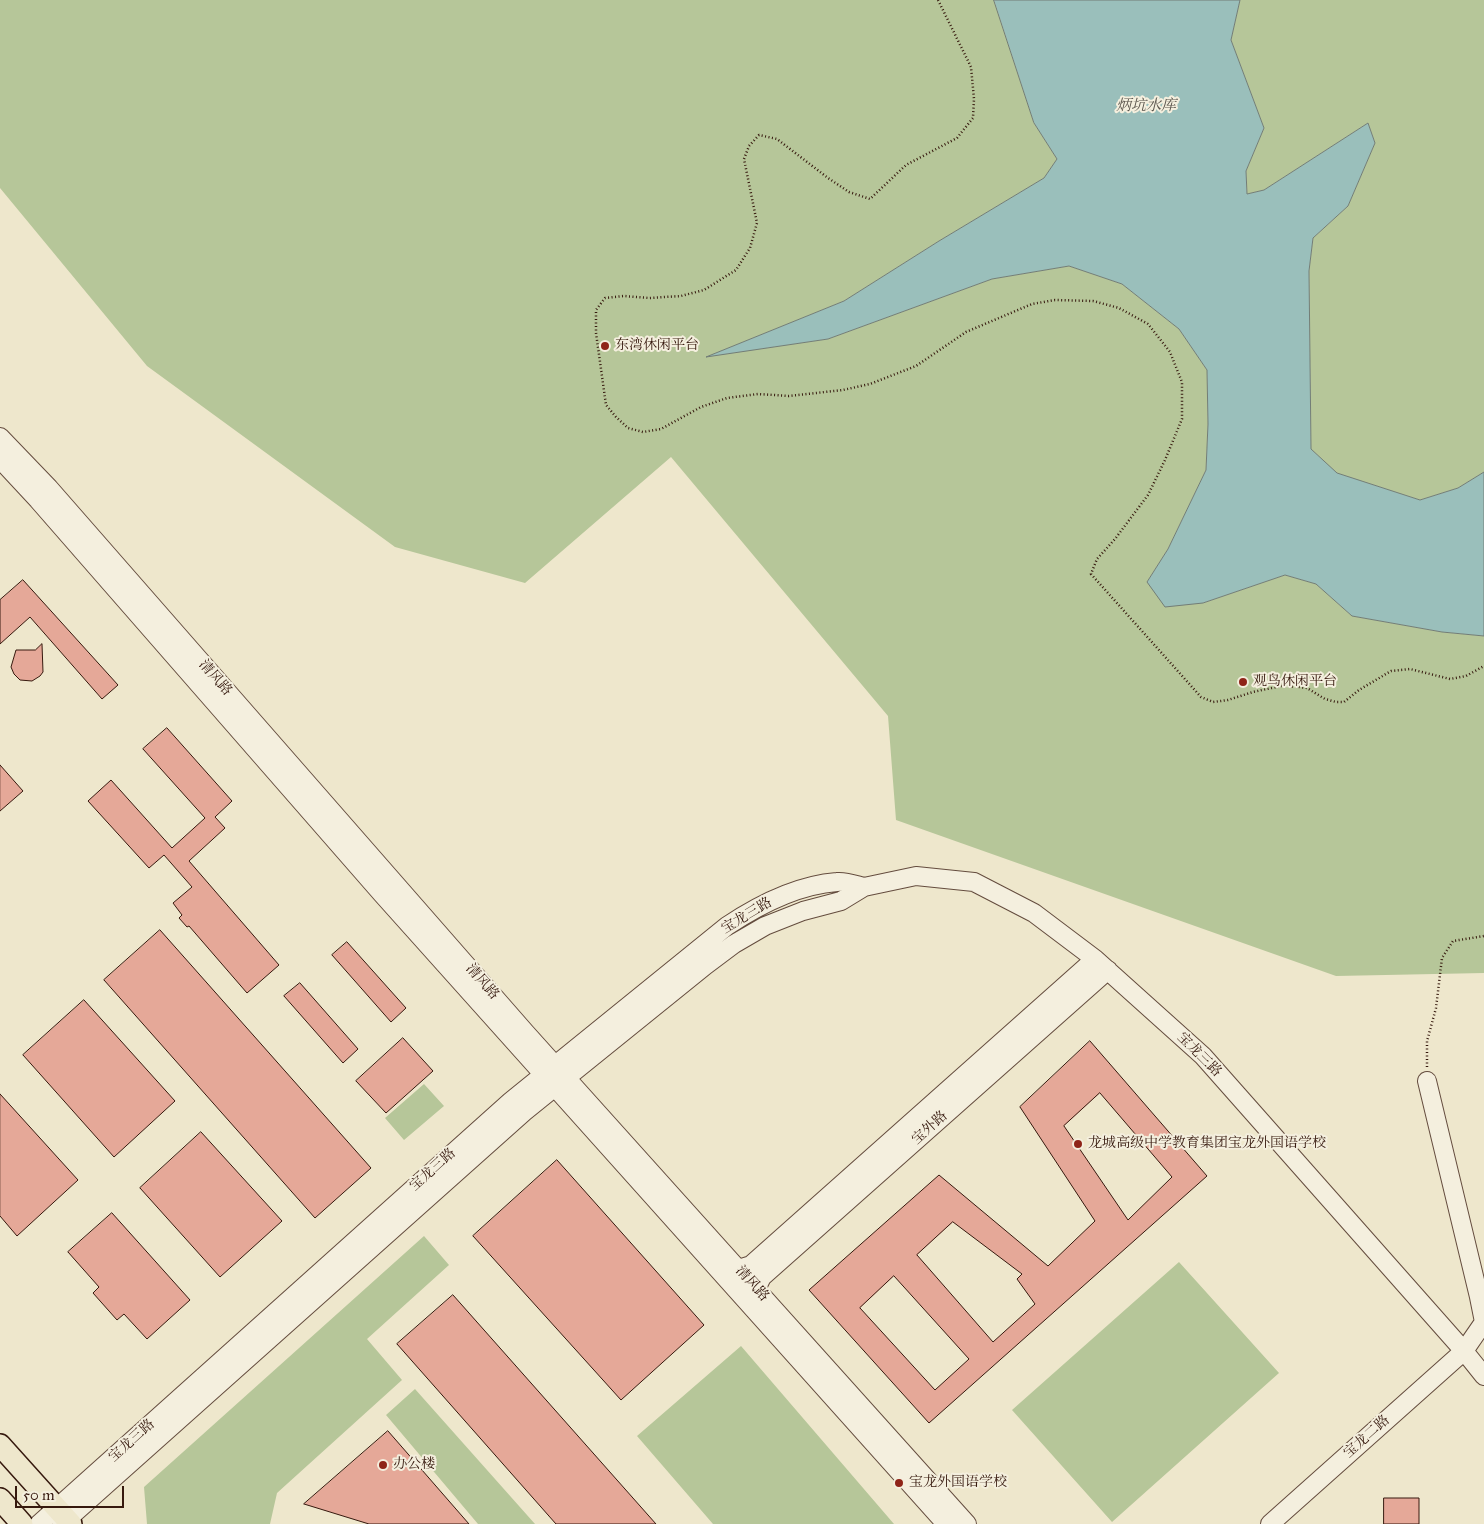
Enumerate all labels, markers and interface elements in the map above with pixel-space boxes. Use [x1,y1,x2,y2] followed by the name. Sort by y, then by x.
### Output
[1116,97,1176,115] water label: 炳坑水库
[615,338,699,354] place label: 东湾休闲平台
[599,340,611,352] marker: 东湾休闲平台
[195,657,235,699] street label: 清风路
[1253,674,1337,690] place label: 观鸟休闲平台
[1237,676,1249,688] marker: 观鸟休闲平台
[719,894,775,938] street label: 宝龙三路
[462,961,502,1003] street label: 清风路
[1173,1029,1225,1081] street label: 宝龙三路
[909,1108,951,1148] street label: 宝外路
[1088,1136,1326,1152] place label: 龙城高级中学教育集团宝龙外国语学校
[1072,1138,1084,1150] marker: 龙城高级中学教育集团宝龙外国语学校
[407,1145,459,1195] street label: 宝龙三路
[732,1263,772,1305] street label: 清风路
[1341,1412,1393,1462] street label: 宝龙二路
[106,1416,158,1466] street label: 宝龙三路
[393,1457,435,1473] place label: 办公楼
[377,1459,389,1471] marker: 办公楼
[909,1475,1007,1491] place label: 宝龙外国语学校
[18,1476,126,1508] scale bar
[893,1477,905,1489] marker: 宝龙外国语学校
[23,1486,55,1504] text: 50 m

